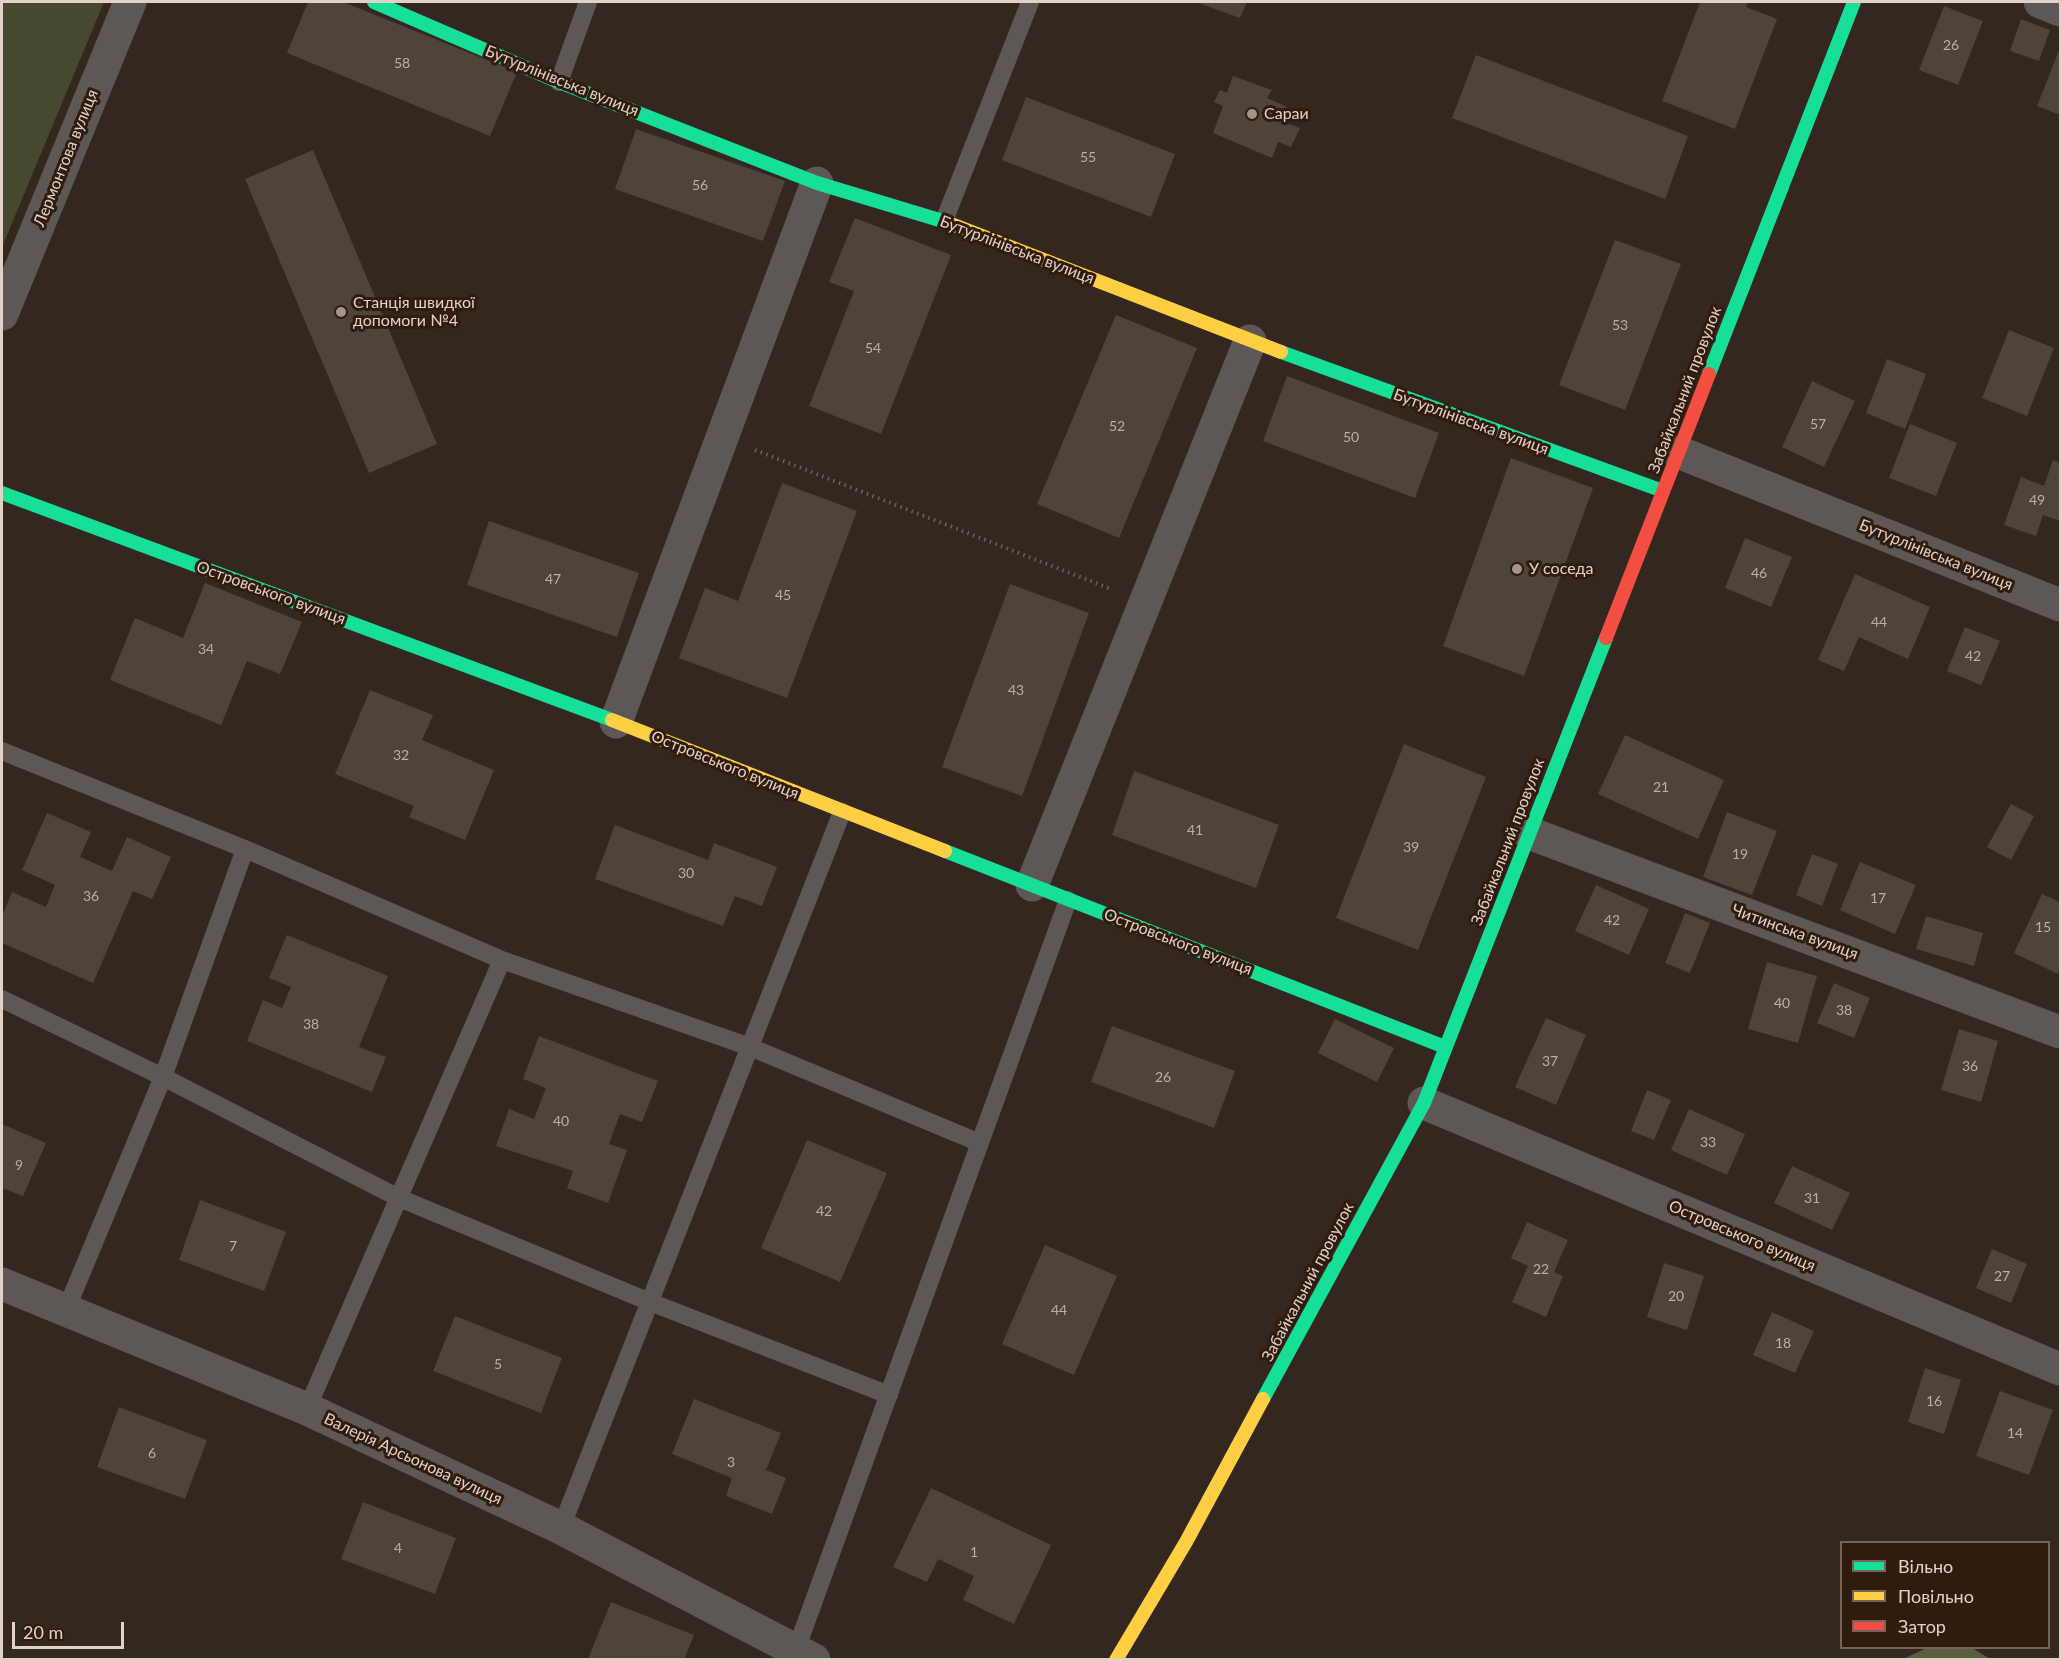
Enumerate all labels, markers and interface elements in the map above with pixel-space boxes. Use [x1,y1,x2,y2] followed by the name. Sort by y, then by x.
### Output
[1943,37,1959,53] house number: 26
[482,41,642,121] street label: Бутурлінівська вулиця
[394,55,410,71] house number: 58
[30,87,102,229] street label: Лермонтова вулиця
[1264,104,1309,124] place label: Сараи
[1245,107,1259,121] marker: Сараи
[1080,149,1096,165] house number: 55
[692,177,708,193] house number: 56
[937,212,1097,288] street label: Бутурлінівська вулиця
[353,293,475,331] place label: Станція швидкої допомоги №4
[1644,304,1726,476] street label: Забайкальний провулок
[334,305,348,319] marker: Станція швидкої допомоги №4
[1612,317,1628,333] house number: 53
[865,340,881,356] house number: 54
[1391,385,1551,459] street label: Бутурлінівська вулиця
[1810,416,1826,432] house number: 57
[1109,418,1125,434] house number: 52
[1343,429,1359,445] house number: 50
[2029,492,2045,508] house number: 49
[1856,515,2016,595] street label: Бутурлінівська вулиця
[194,557,348,629] street label: Островського вулиця
[1529,559,1593,579] place label: У соседа
[1510,562,1524,576] marker: У соседа
[1751,565,1767,581] house number: 46
[545,571,561,587] house number: 47
[775,587,791,603] house number: 45
[1871,614,1887,630] house number: 44
[198,641,214,657] house number: 34
[1965,648,1981,664] house number: 42
[1008,682,1024,698] house number: 43
[648,727,802,803] street label: Островського вулиця
[393,747,409,763] house number: 32
[1467,756,1549,928] street label: Забайкальний провулок
[1653,779,1669,795] house number: 21
[1187,822,1203,838] house number: 41
[1403,839,1419,855] house number: 39
[1732,846,1748,862] house number: 19
[678,865,694,881] house number: 30
[83,888,99,904] house number: 36
[1870,890,1886,906] house number: 17
[1729,900,1861,964] street label: Читинська вулиця
[1101,905,1255,979] street label: Островського вулиця
[1604,912,1620,928] house number: 42
[2035,919,2051,935] house number: 15
[1774,995,1790,1011] house number: 40
[1836,1002,1852,1018] house number: 38
[303,1016,319,1032] house number: 38
[1542,1053,1558,1069] house number: 37
[1962,1058,1978,1074] house number: 36
[1155,1069,1171,1085] house number: 26
[553,1113,569,1129] house number: 40
[1700,1134,1716,1150] house number: 33
[15,1157,23,1173] house number: 9
[1804,1190,1820,1206] house number: 31
[1666,1196,1818,1276] street label: Островського вулиця
[1258,1199,1358,1365] street label: Забайкальний провулок
[816,1203,832,1219] house number: 42
[229,1238,237,1254] house number: 7
[1533,1261,1549,1277] house number: 22
[1994,1268,2010,1284] house number: 27
[1668,1288,1684,1304] house number: 20
[1051,1302,1067,1318] house number: 44
[1775,1335,1791,1351] house number: 18
[494,1356,502,1372] house number: 5
[1926,1393,1942,1409] house number: 16
[321,1409,505,1509] street label: Валерія Арсьонова вулиця
[2007,1425,2023,1441] house number: 14
[148,1445,156,1461] house number: 6
[727,1454,735,1470] house number: 3
[394,1540,402,1556] house number: 4
[1840,1541,2050,1649] legend
[970,1544,978,1560] house number: 1
[1898,1555,1953,1577] text: Вільно
[1898,1585,1974,1607] text: Повільно
[15,1610,128,1648] scale bar
[1898,1615,1946,1637] text: Затор
[23,1621,63,1643] text: 20 m

